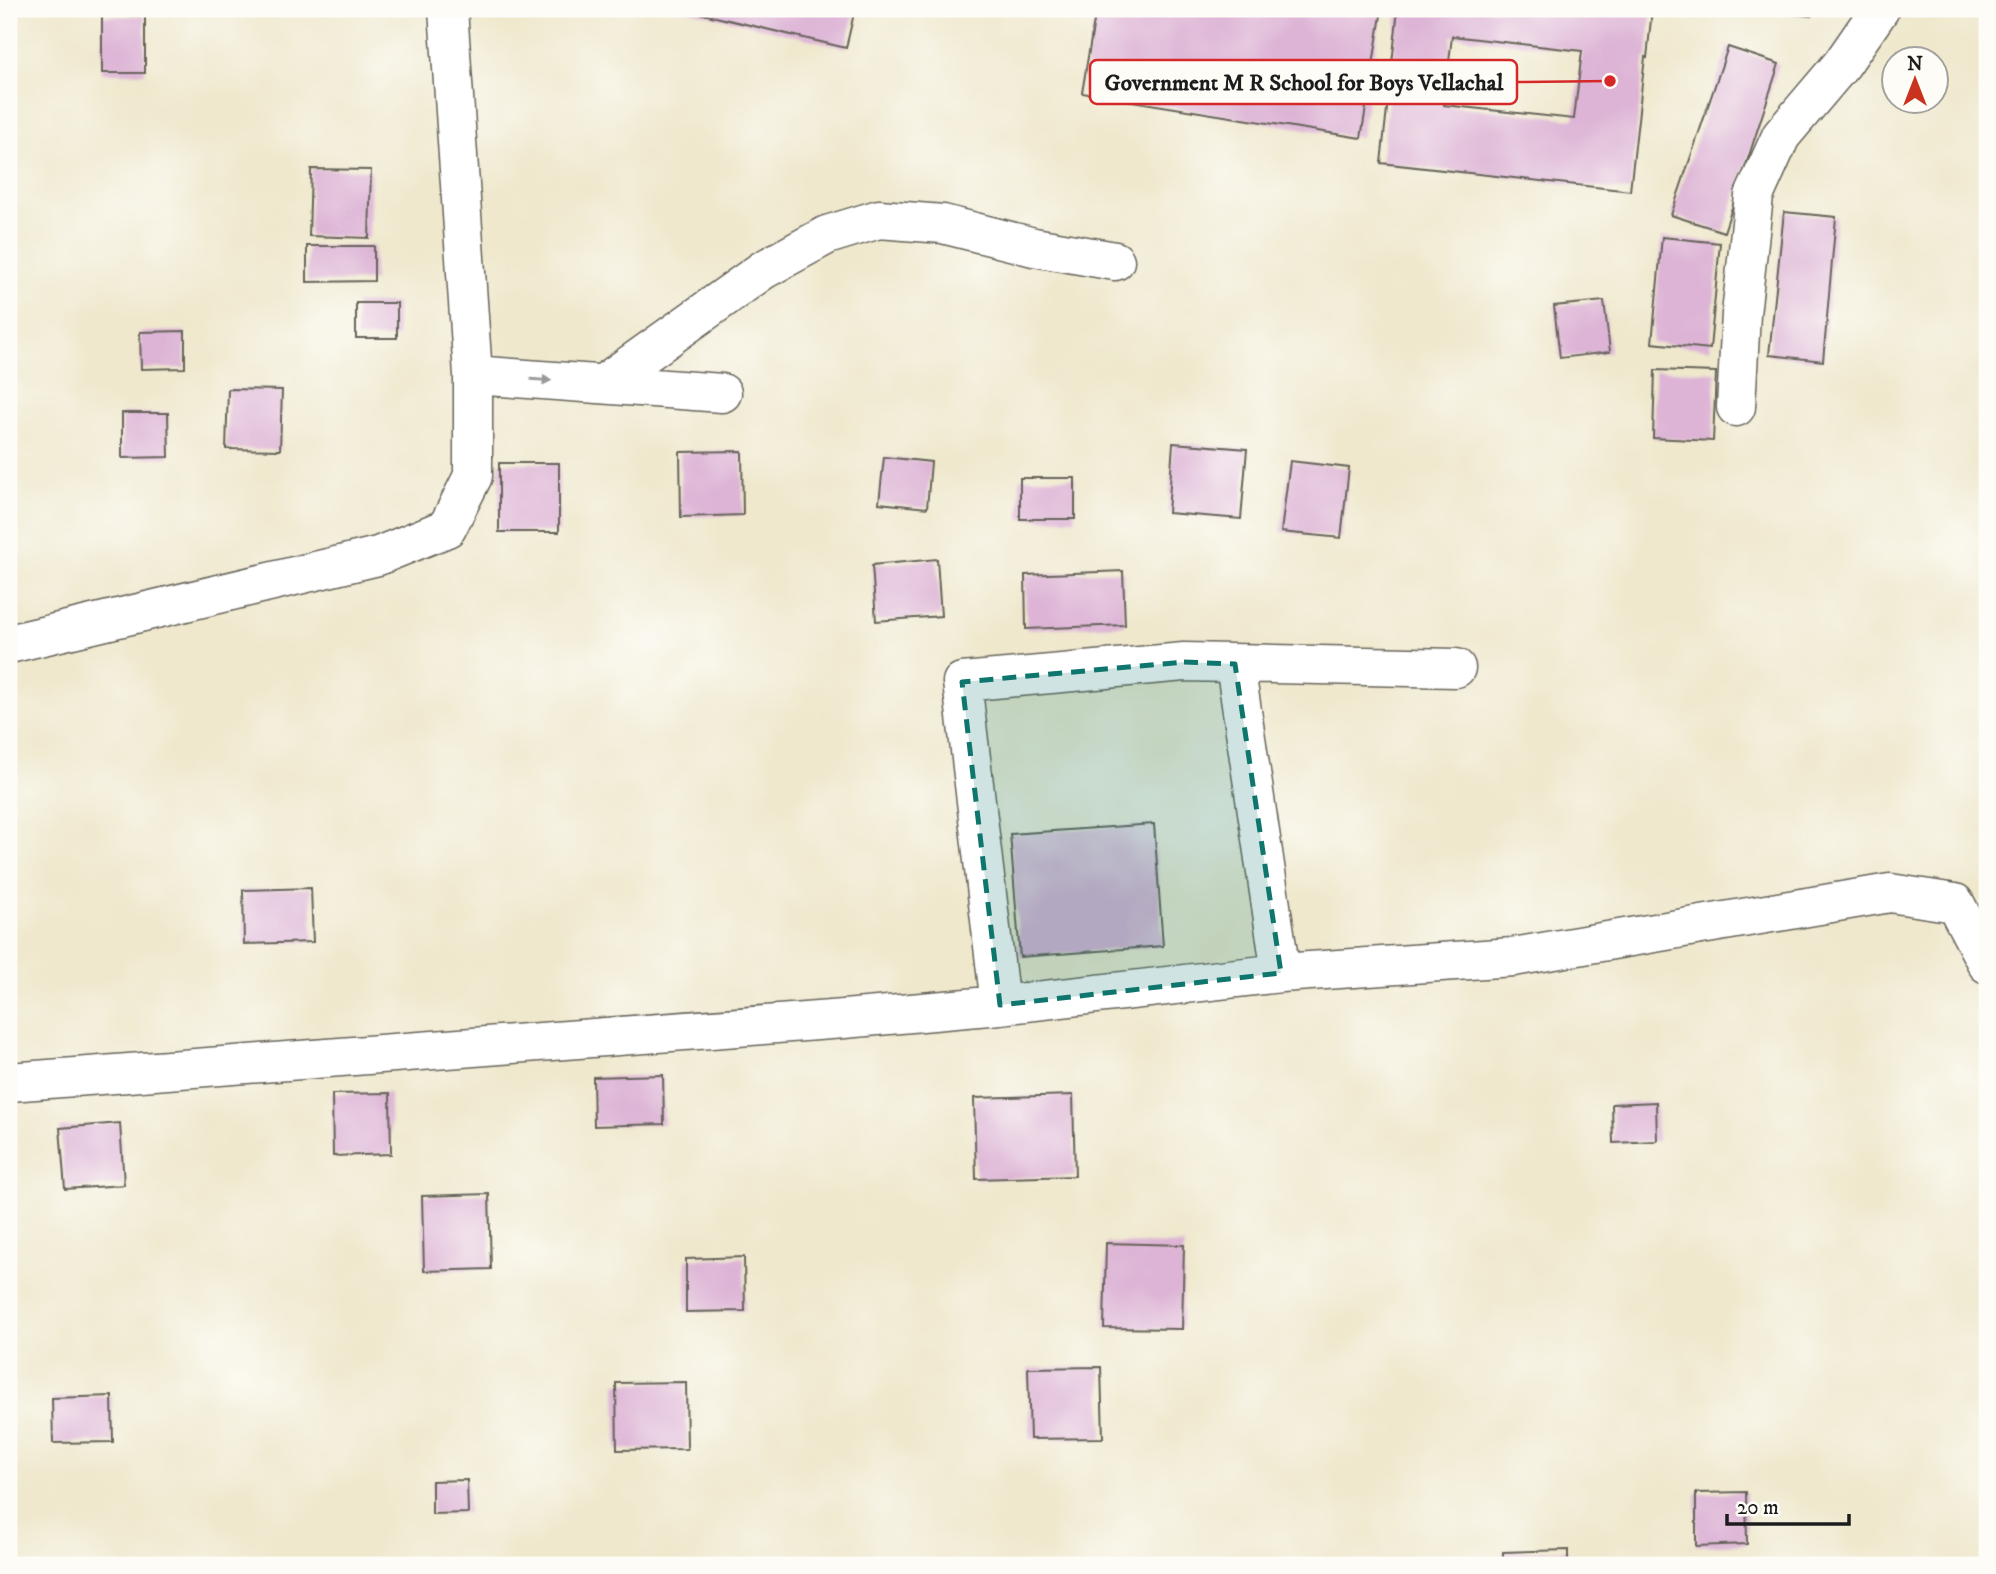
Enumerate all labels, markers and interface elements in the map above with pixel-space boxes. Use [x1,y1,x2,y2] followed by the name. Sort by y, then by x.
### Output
[1881,46,1951,116] north arrow
[1907,53,1923,76] text: N
[1090,60,1517,104] callout: Government M R School for Boys Vellachal
[1105,69,1504,98] text: Government M R School for Boys Vellachal
[530,375,552,386] one-way arrow
[1727,1483,1849,1527] scale bar
[1737,1495,1779,1521] text: 20 m

